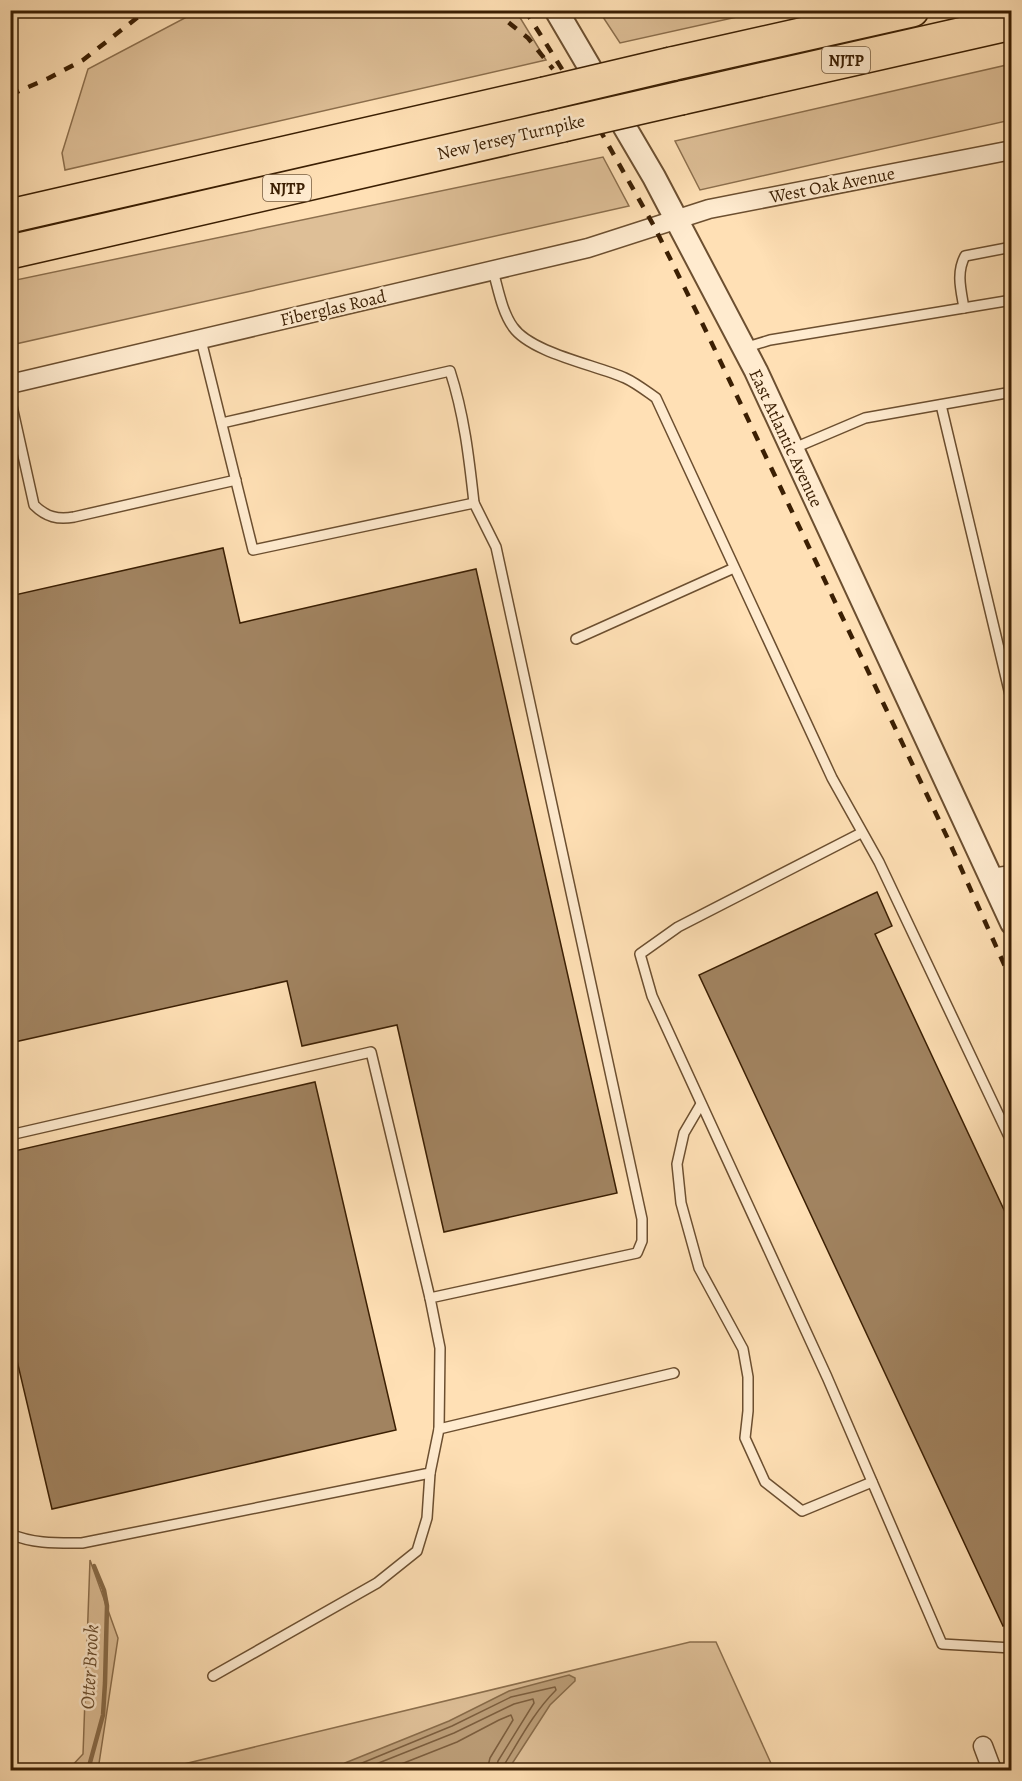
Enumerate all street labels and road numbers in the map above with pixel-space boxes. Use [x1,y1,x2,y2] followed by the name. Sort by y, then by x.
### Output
[822,47,870,73] road number: NJTP
[435,108,587,166] street label: New Jersey Turnpike
[766,161,897,209] street label: West Oak Avenue
[263,175,311,201] road number: NJTP
[278,284,389,332] street label: Fiberglas Road
[743,365,829,511] street label: East Atlantic Avenue

